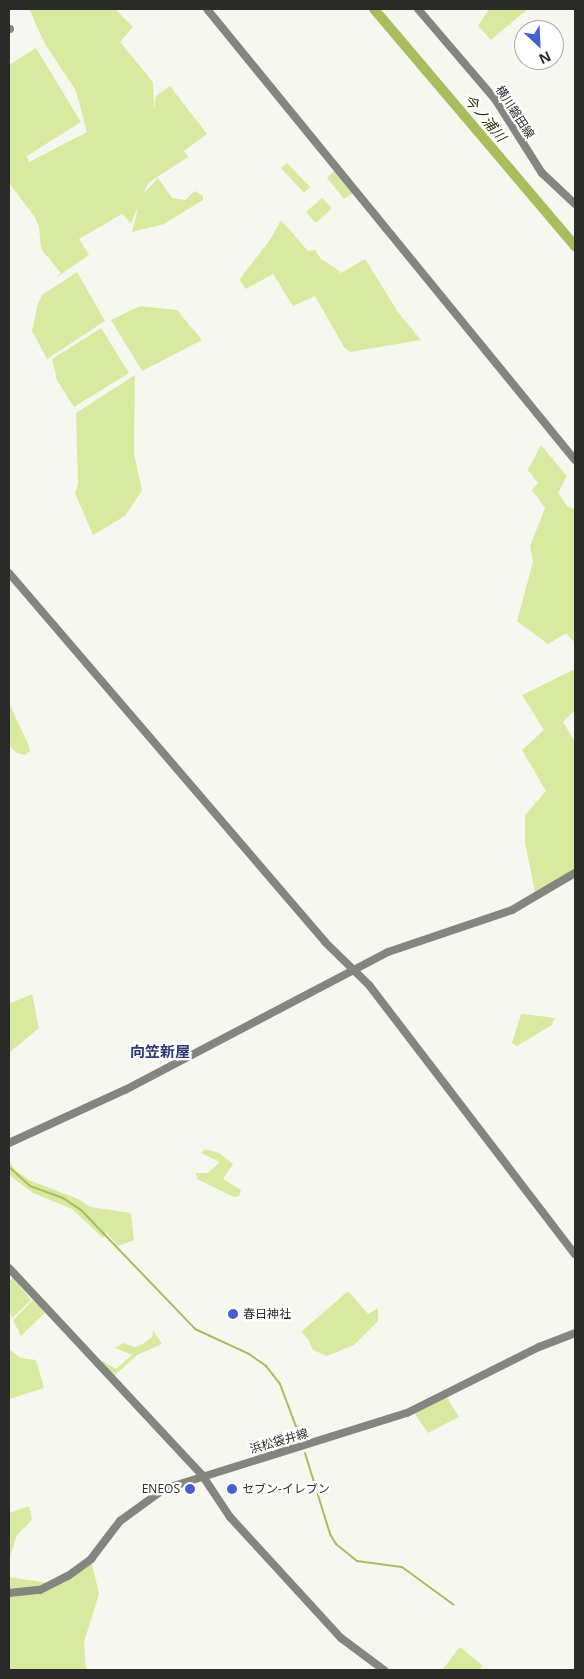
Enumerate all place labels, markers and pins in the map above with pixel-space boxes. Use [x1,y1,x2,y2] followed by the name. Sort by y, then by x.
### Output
[243,1307,291,1321] place label: 春日神社
[227,1308,239,1320] marker: 春日神社
[142,1482,180,1496] place label: ENEOS
[242,1482,330,1496] place label: セブン-イレブン
[184,1483,196,1495] marker: ENEOS
[226,1483,238,1495] marker: セブン-イレブン

